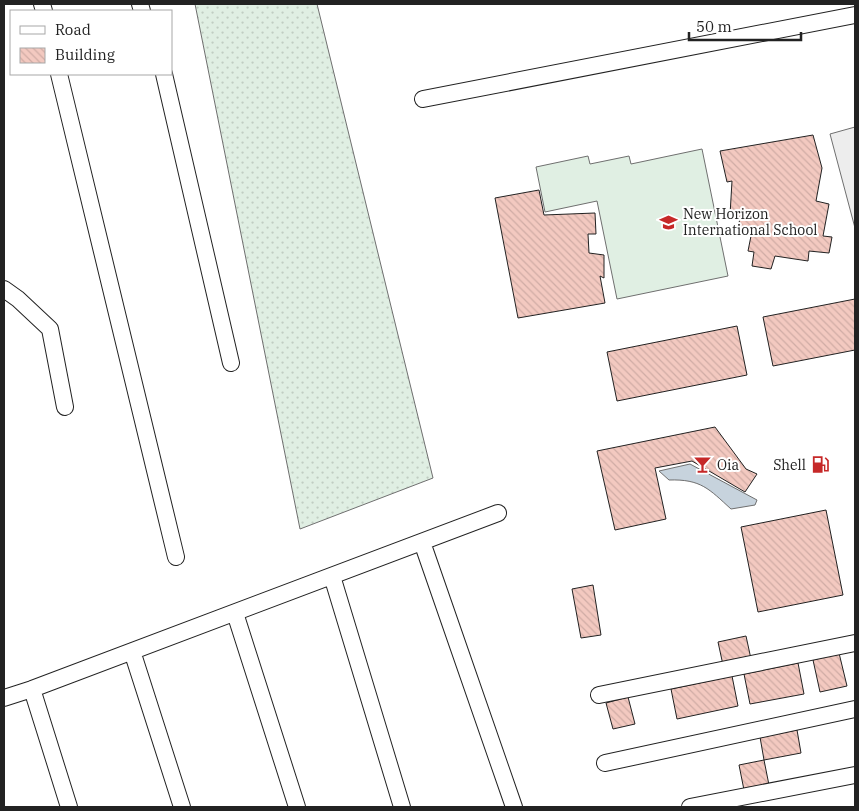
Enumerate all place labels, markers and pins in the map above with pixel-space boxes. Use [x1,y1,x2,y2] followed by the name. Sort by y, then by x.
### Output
[683,205,818,239] place label: New Horizon International School
[659,212,679,232] school or university icon: New Horizon International School
[693,455,713,475] bar icon: Oia
[810,455,830,475] fuel station icon: Shell
[717,456,739,474] place label: Oia
[773,456,806,474] place label: Shell

